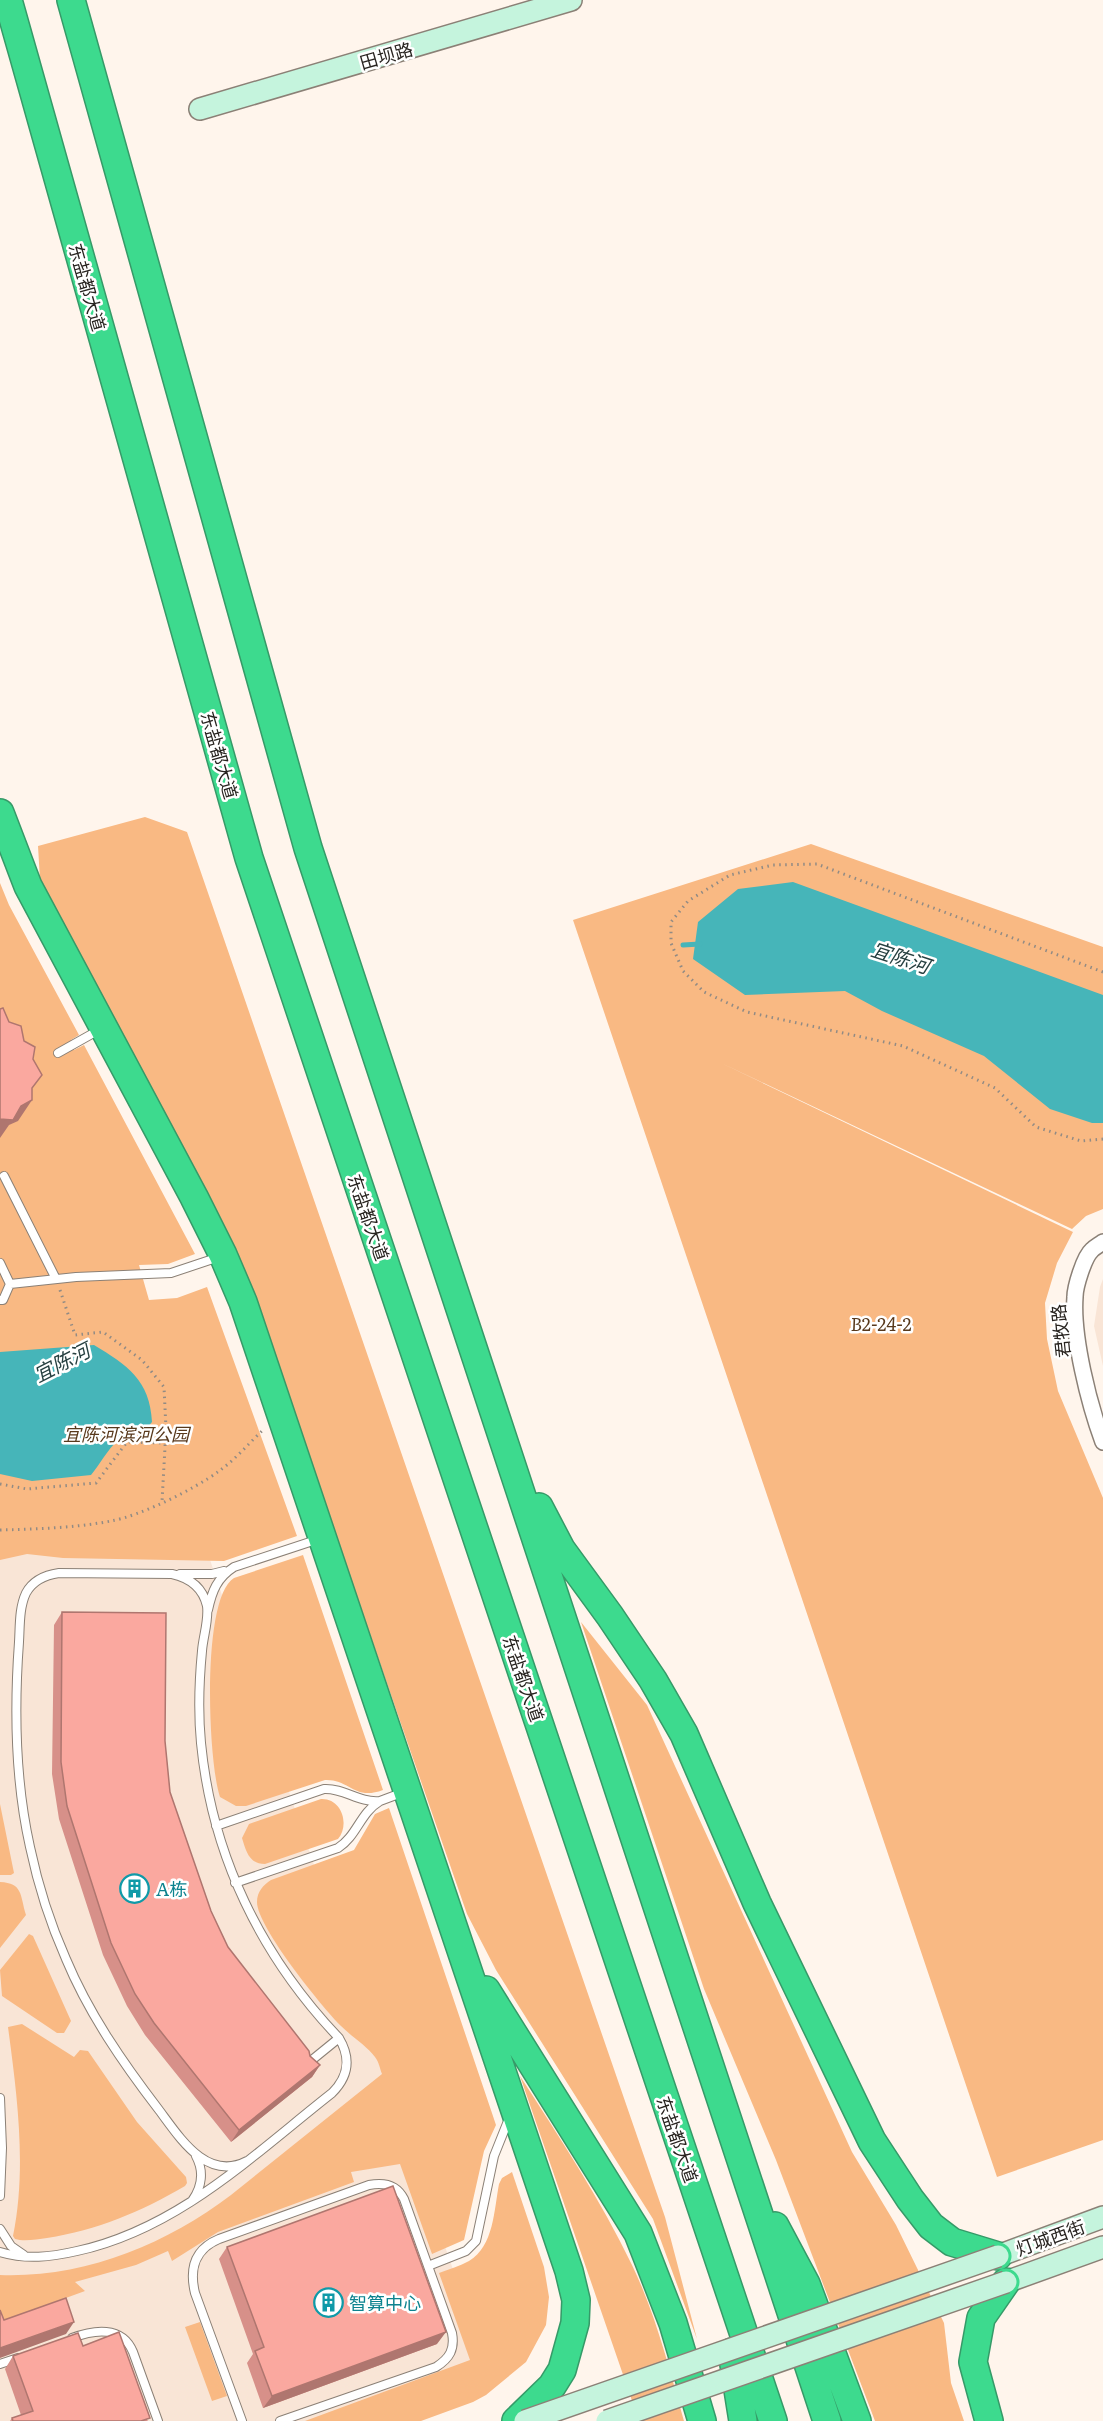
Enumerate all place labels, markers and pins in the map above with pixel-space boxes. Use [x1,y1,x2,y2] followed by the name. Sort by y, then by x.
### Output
[119,1872,151,1904] building icon: A栋
[156,1875,187,1902] place label: A栋
[312,2286,344,2318] building icon: 智算中心
[349,2289,421,2316] place label: 智算中心

